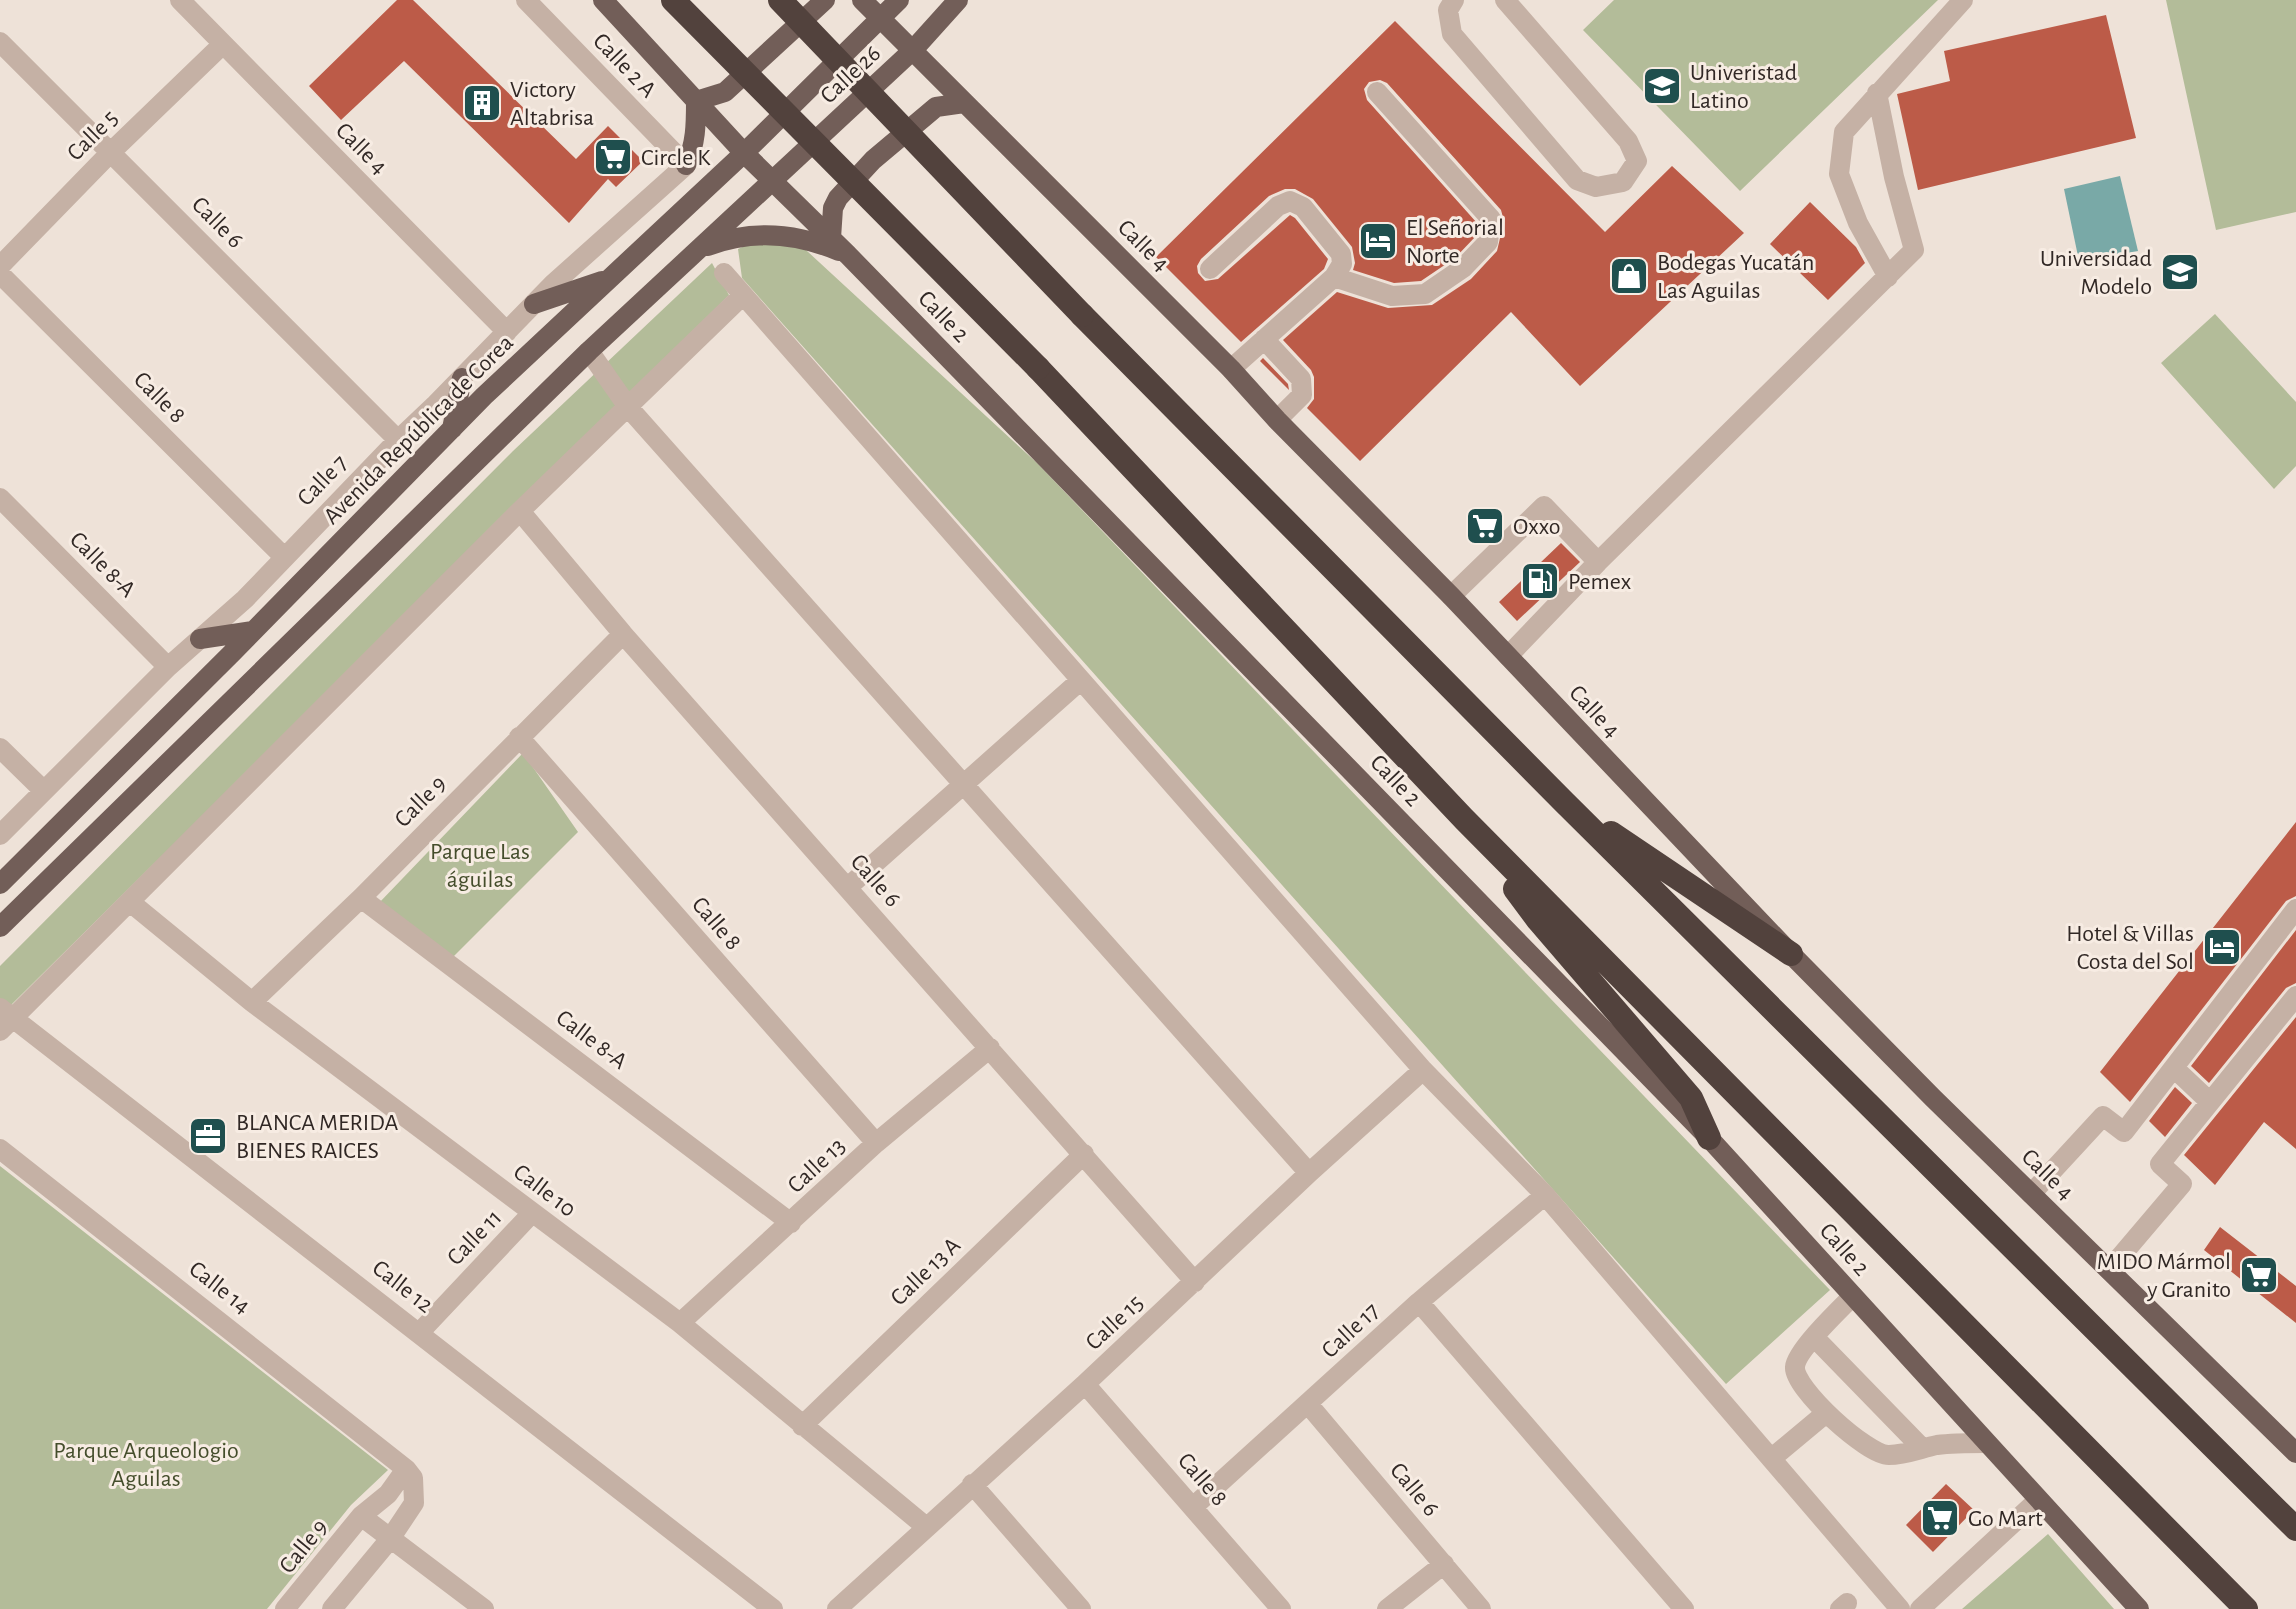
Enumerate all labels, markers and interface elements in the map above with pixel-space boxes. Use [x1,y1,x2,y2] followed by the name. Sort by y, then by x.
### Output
[588,29,661,103] street label: Calle 2 A
[816,41,885,108] street label: Calle 26
[1690,61,1797,113] place label: Univeristad Latino
[1641,65,1683,107] school or university icon: Univeristad Latino
[510,78,594,130] place label: Victory Altabrisa
[461,82,503,124] building icon: Victory Altabrisa
[63,106,123,166] street label: Calle 5
[331,118,392,179] street label: Calle 4
[592,136,634,178] supermarket icon: Circle K
[641,146,711,170] place label: Circle K
[187,192,248,253] street label: Calle 6
[1113,215,1174,276] street label: Calle 4
[1406,216,1504,268] place label: El Señorial Norte
[1357,220,1399,262] hotel icon: El Señorial Norte
[2040,247,2152,299] place label: Universidad Modelo
[1657,251,1814,303] place label: Bodegas Yucatán Las Aguilas
[2159,251,2201,293] school or university icon: Universidad Modelo
[1608,255,1650,297] shop icon: Bodegas Yucatán Las Aguilas
[913,286,973,347] street label: Calle 2
[319,330,518,529] street label: Avenida República de Corea
[129,367,190,428] street label: Calle 8
[293,451,352,511] street label: Calle 7
[1464,505,1506,547] supermarket icon: Oxxo
[1513,515,1561,539] place label: Oxxo
[65,527,140,602] street label: Calle 8-A
[1519,560,1561,602] fuel station icon: Pemex
[1568,570,1632,594] place label: Pemex
[1564,681,1624,743] street label: Calle 4
[1365,750,1425,811] street label: Calle 2
[390,771,451,832] street label: Calle 9
[430,840,530,892] park label: Parque Las águilas
[846,850,905,912] street label: Calle 6
[687,892,746,955] street label: Calle 8
[2066,922,2194,974] place label: Hotel & Villas Costa del Sol
[2201,926,2243,968] hotel icon: Hotel & Villas Costa del Sol
[551,1006,631,1074] street label: Calle 8-A
[236,1111,398,1163] place label: BLANCA MERIDA BIENES RAICES
[187,1115,229,1157] office icon: BLANCA MERIDA BIENES RAICES
[783,1134,850,1198] street label: Calle 13
[2017,1145,2078,1205] street label: Calle 4
[509,1160,580,1222] street label: Calle 10
[443,1205,507,1270] street label: Calle 11
[1815,1219,1874,1281] street label: Calle 2
[886,1233,965,1310] street label: Calle 13 A
[2097,1250,2231,1302] place label: MIDO Mármol y Granito
[2238,1254,2280,1296] supermarket icon: MIDO Mármol y Granito
[368,1256,437,1318] street label: Calle 12
[184,1257,254,1319] street label: Calle 14
[1081,1291,1148,1355] street label: Calle 15
[1317,1299,1384,1363] street label: Calle 17
[53,1439,239,1491] park label: Parque Arqueologio Aguilas
[1173,1448,1232,1511] street label: Calle 8
[1385,1458,1443,1521] street label: Calle 6
[1919,1497,1961,1539] supermarket icon: Go Mart
[1968,1507,2043,1531] place label: Go Mart
[275,1515,333,1578] street label: Calle 9

